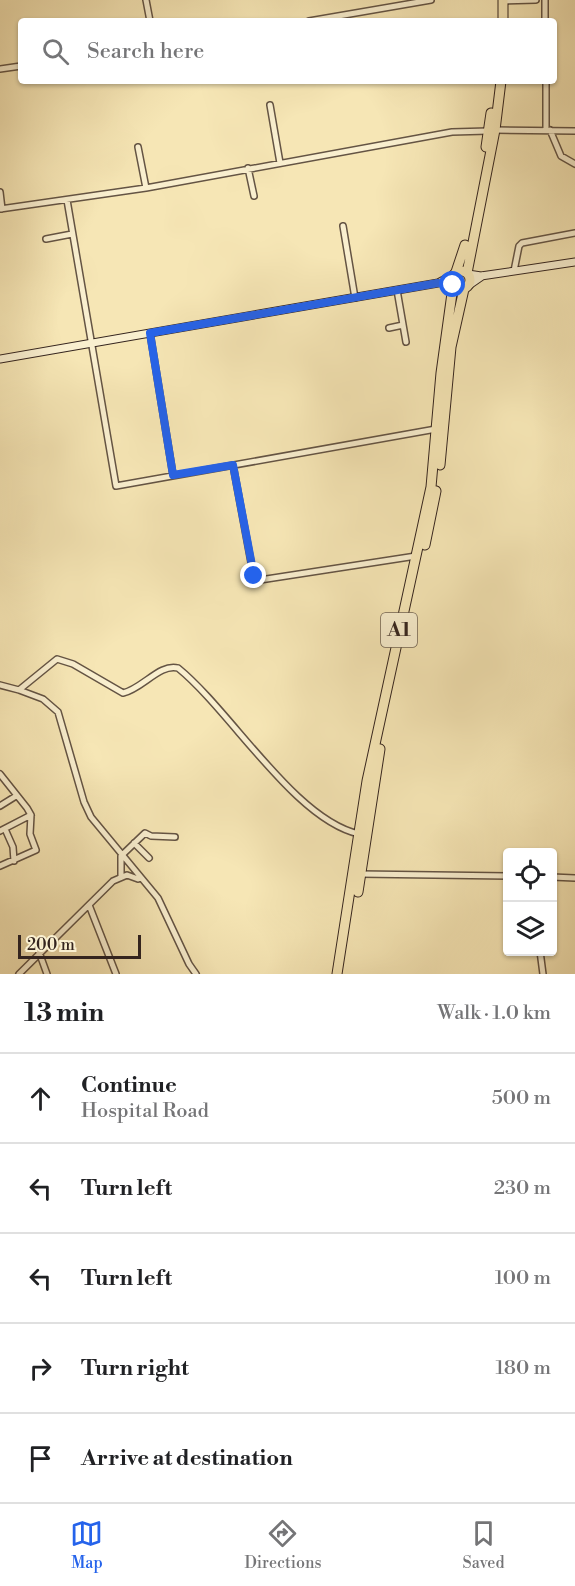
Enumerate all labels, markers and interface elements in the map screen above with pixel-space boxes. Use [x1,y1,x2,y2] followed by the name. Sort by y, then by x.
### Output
[18,18,557,84] search box
[39,35,72,68] icon: search
[87,38,204,65] text: Search here
[439,271,465,297] route start
[240,562,266,588] route end
[381,613,417,647] road number: A1
[503,848,557,956] map controls
[503,848,557,902] button: locate
[503,902,557,956] button: layers
[18,932,141,959] scale bar
[27,935,75,955] text: 200 m
[24,997,104,1029] text: 13 min
[437,1001,551,1026] text: Walk · 1.0 km
[81,1072,177,1099] text: Continue
[24,1082,57,1115] icon: ahead
[492,1086,551,1111] text: 500 m
[81,1099,209,1124] text: Hospital Road
[24,1172,57,1205] icon: left
[81,1175,172,1202] text: Turn left
[494,1176,551,1201] text: 230 m
[24,1262,57,1295] icon: left
[81,1265,172,1292] text: Turn left
[495,1266,551,1291] text: 100 m
[24,1352,57,1385] icon: right
[81,1355,189,1382] text: Turn right
[496,1356,551,1381] text: 180 m
[24,1442,57,1475] icon: arrive
[81,1445,293,1472] text: Arrive at destination
[70,1517,103,1573] tab: Map
[244,1517,322,1573] tab: Directions
[462,1517,505,1573] tab: Saved

